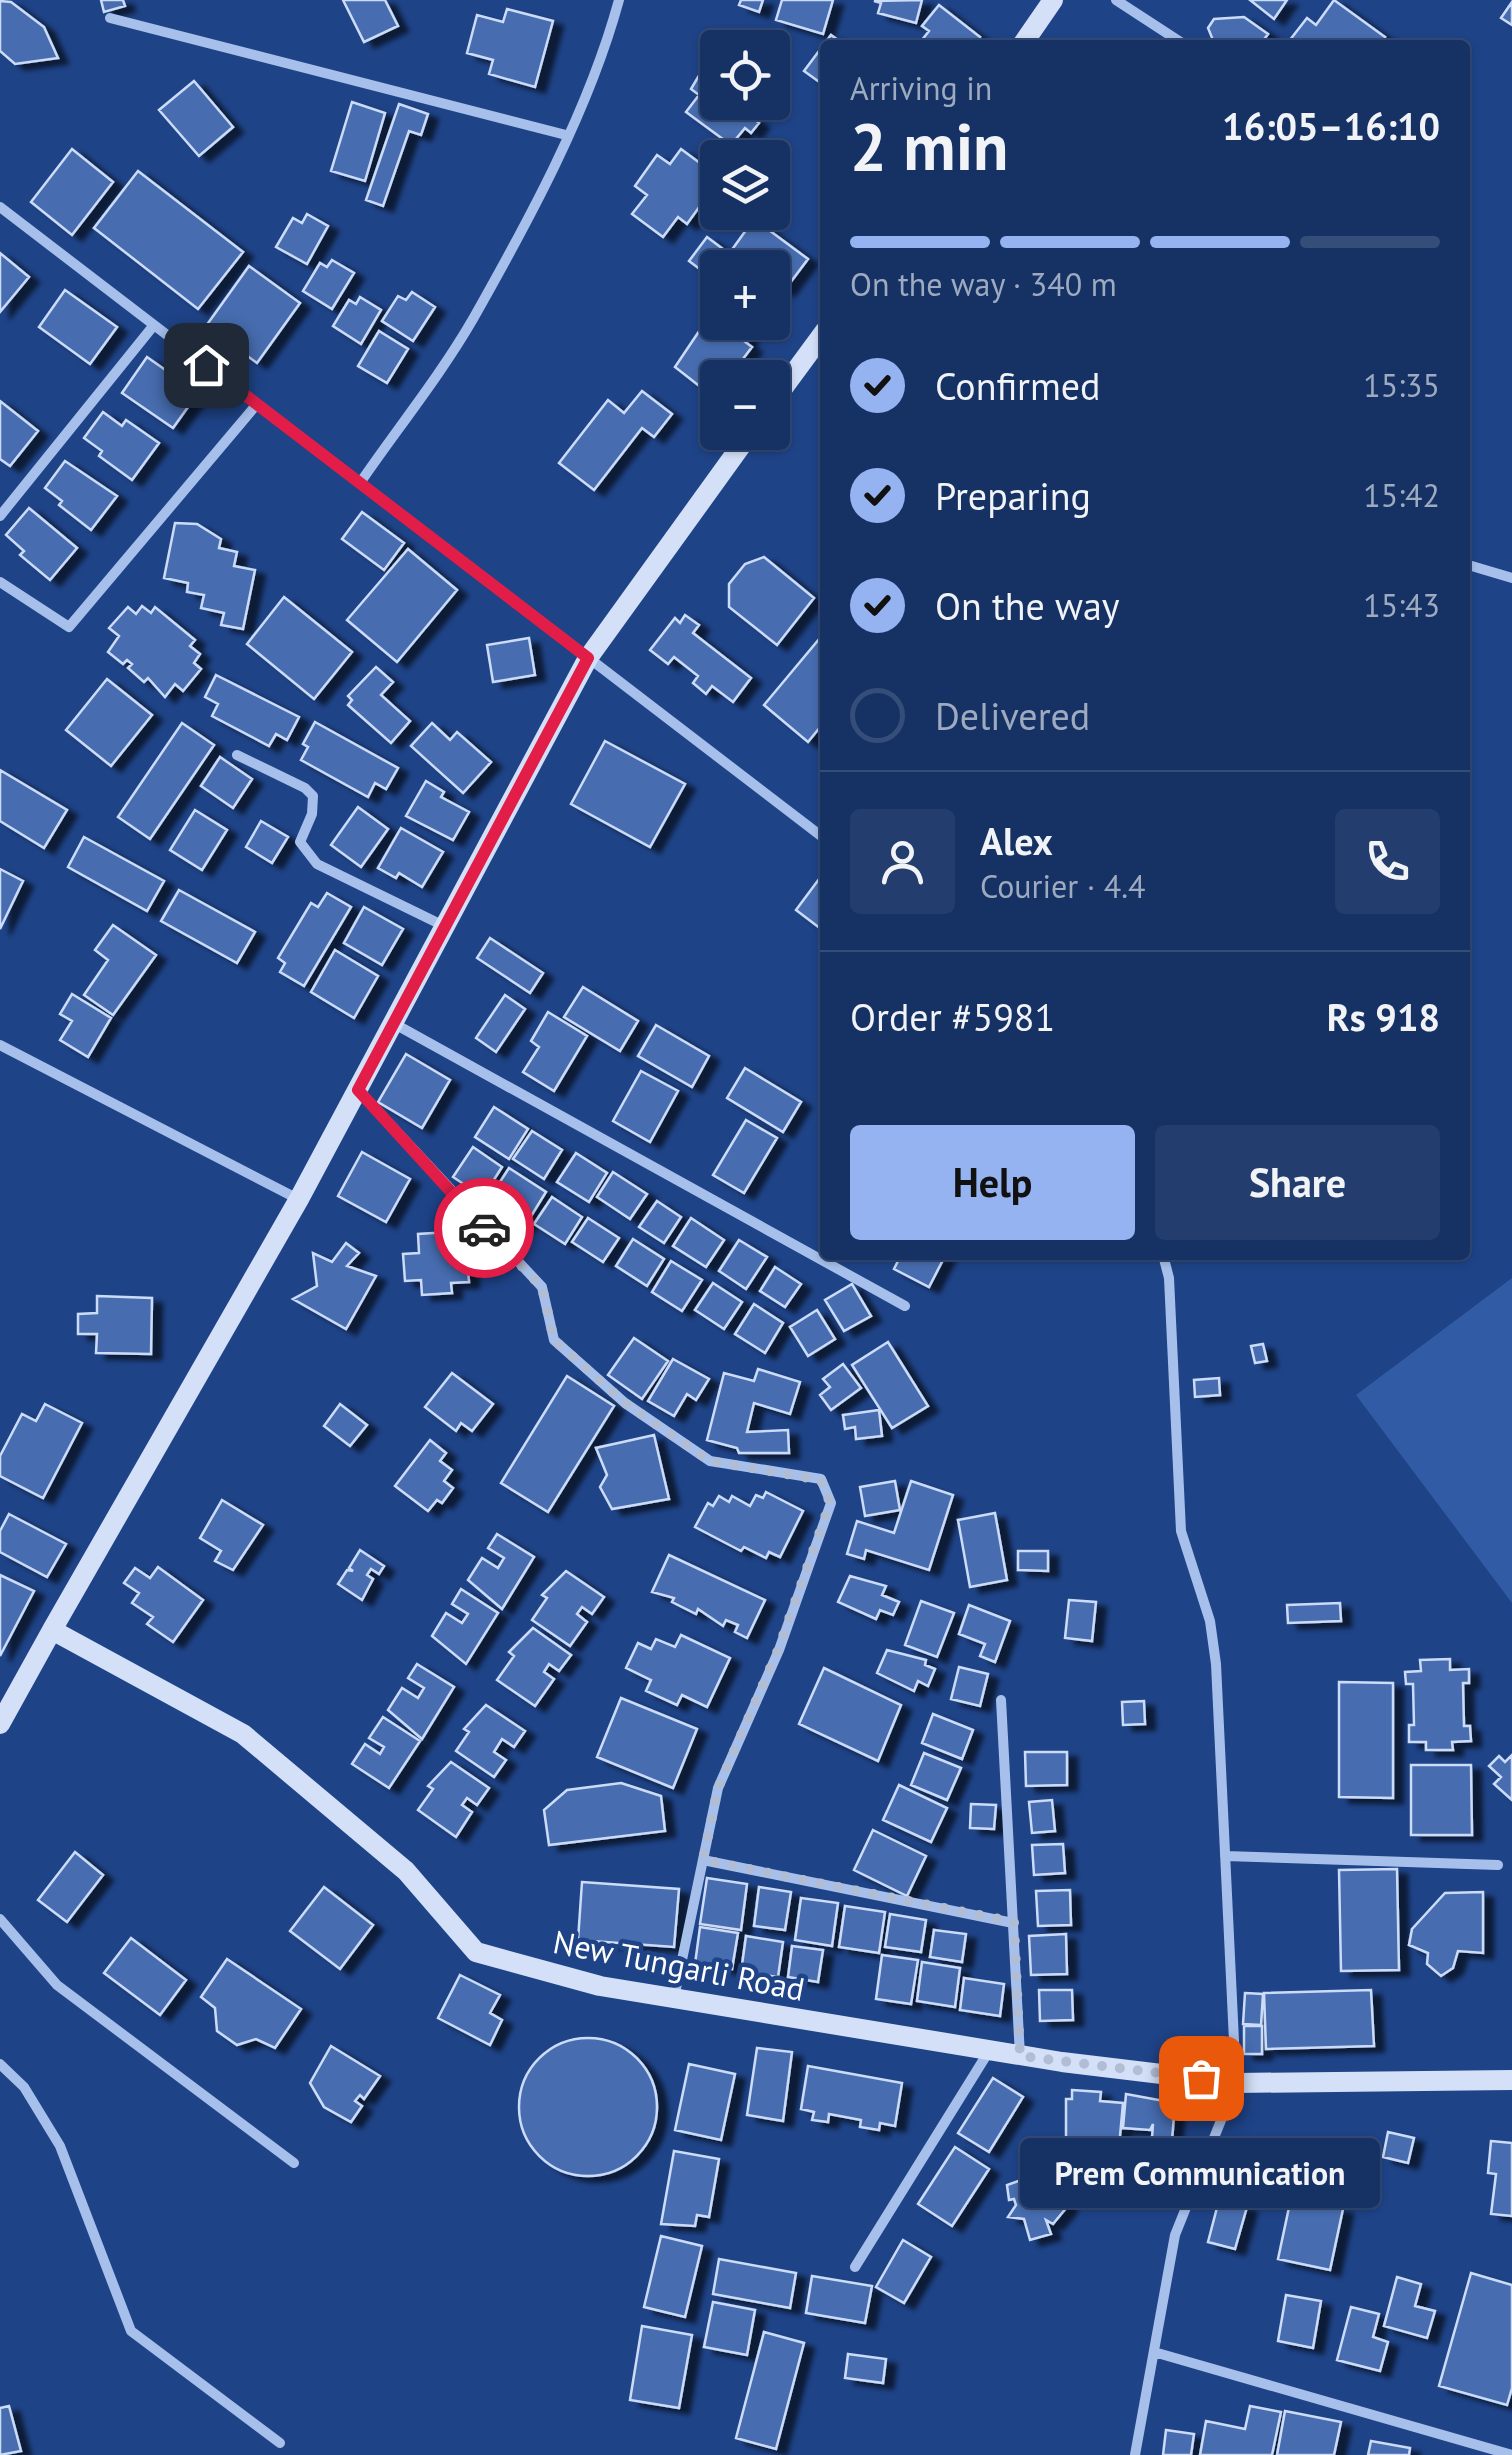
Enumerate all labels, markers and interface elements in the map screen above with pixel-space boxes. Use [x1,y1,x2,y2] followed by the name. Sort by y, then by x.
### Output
[700,30,790,450] map controls
[700,30,790,120] button: locate
[850,67,992,109] text: Arriving in
[1222,101,1440,150] text: 16:05–16:10
[850,104,1009,188] text: 2 min
[700,140,790,230] button: layers
[700,250,790,340] button: +
[850,263,1117,305] text: On the way · 340 m
[164,323,249,408] pin
[179,338,234,393] icon: home
[850,358,905,413] icon: check
[700,360,790,450] button: −
[935,361,1101,410] text: Confirmed
[1363,364,1440,406] text: 15:35
[850,468,905,523] icon: check
[935,471,1091,520] text: Preparing
[1363,474,1440,516] text: 15:42
[850,578,905,633] icon: check
[935,581,1120,630] text: On the way
[1363,584,1440,626] text: 15:43
[935,691,1090,740] text: Delivered
[850,809,955,914] button: person
[1335,809,1440,914] button: phone
[980,816,1053,865] text: Alex
[980,865,1146,907] text: Courier · 4.4
[850,992,1055,1041] text: Order #5981
[1327,992,1440,1041] text: Rs 918
[850,1125,1135,1240] button: Help
[1155,1125,1440,1240] button: Share
[434,1178,534,1278] courier
[457,1201,512,1256] icon: car
[550,1920,808,2010] street label: New Tungarli Road
[1159,2036,1244,2121] pin
[1174,2051,1229,2106] icon: bag
[1021,2138,1381,2208] callout: Prem Communication
[1054,2152,1346,2194] text: Prem Communication

